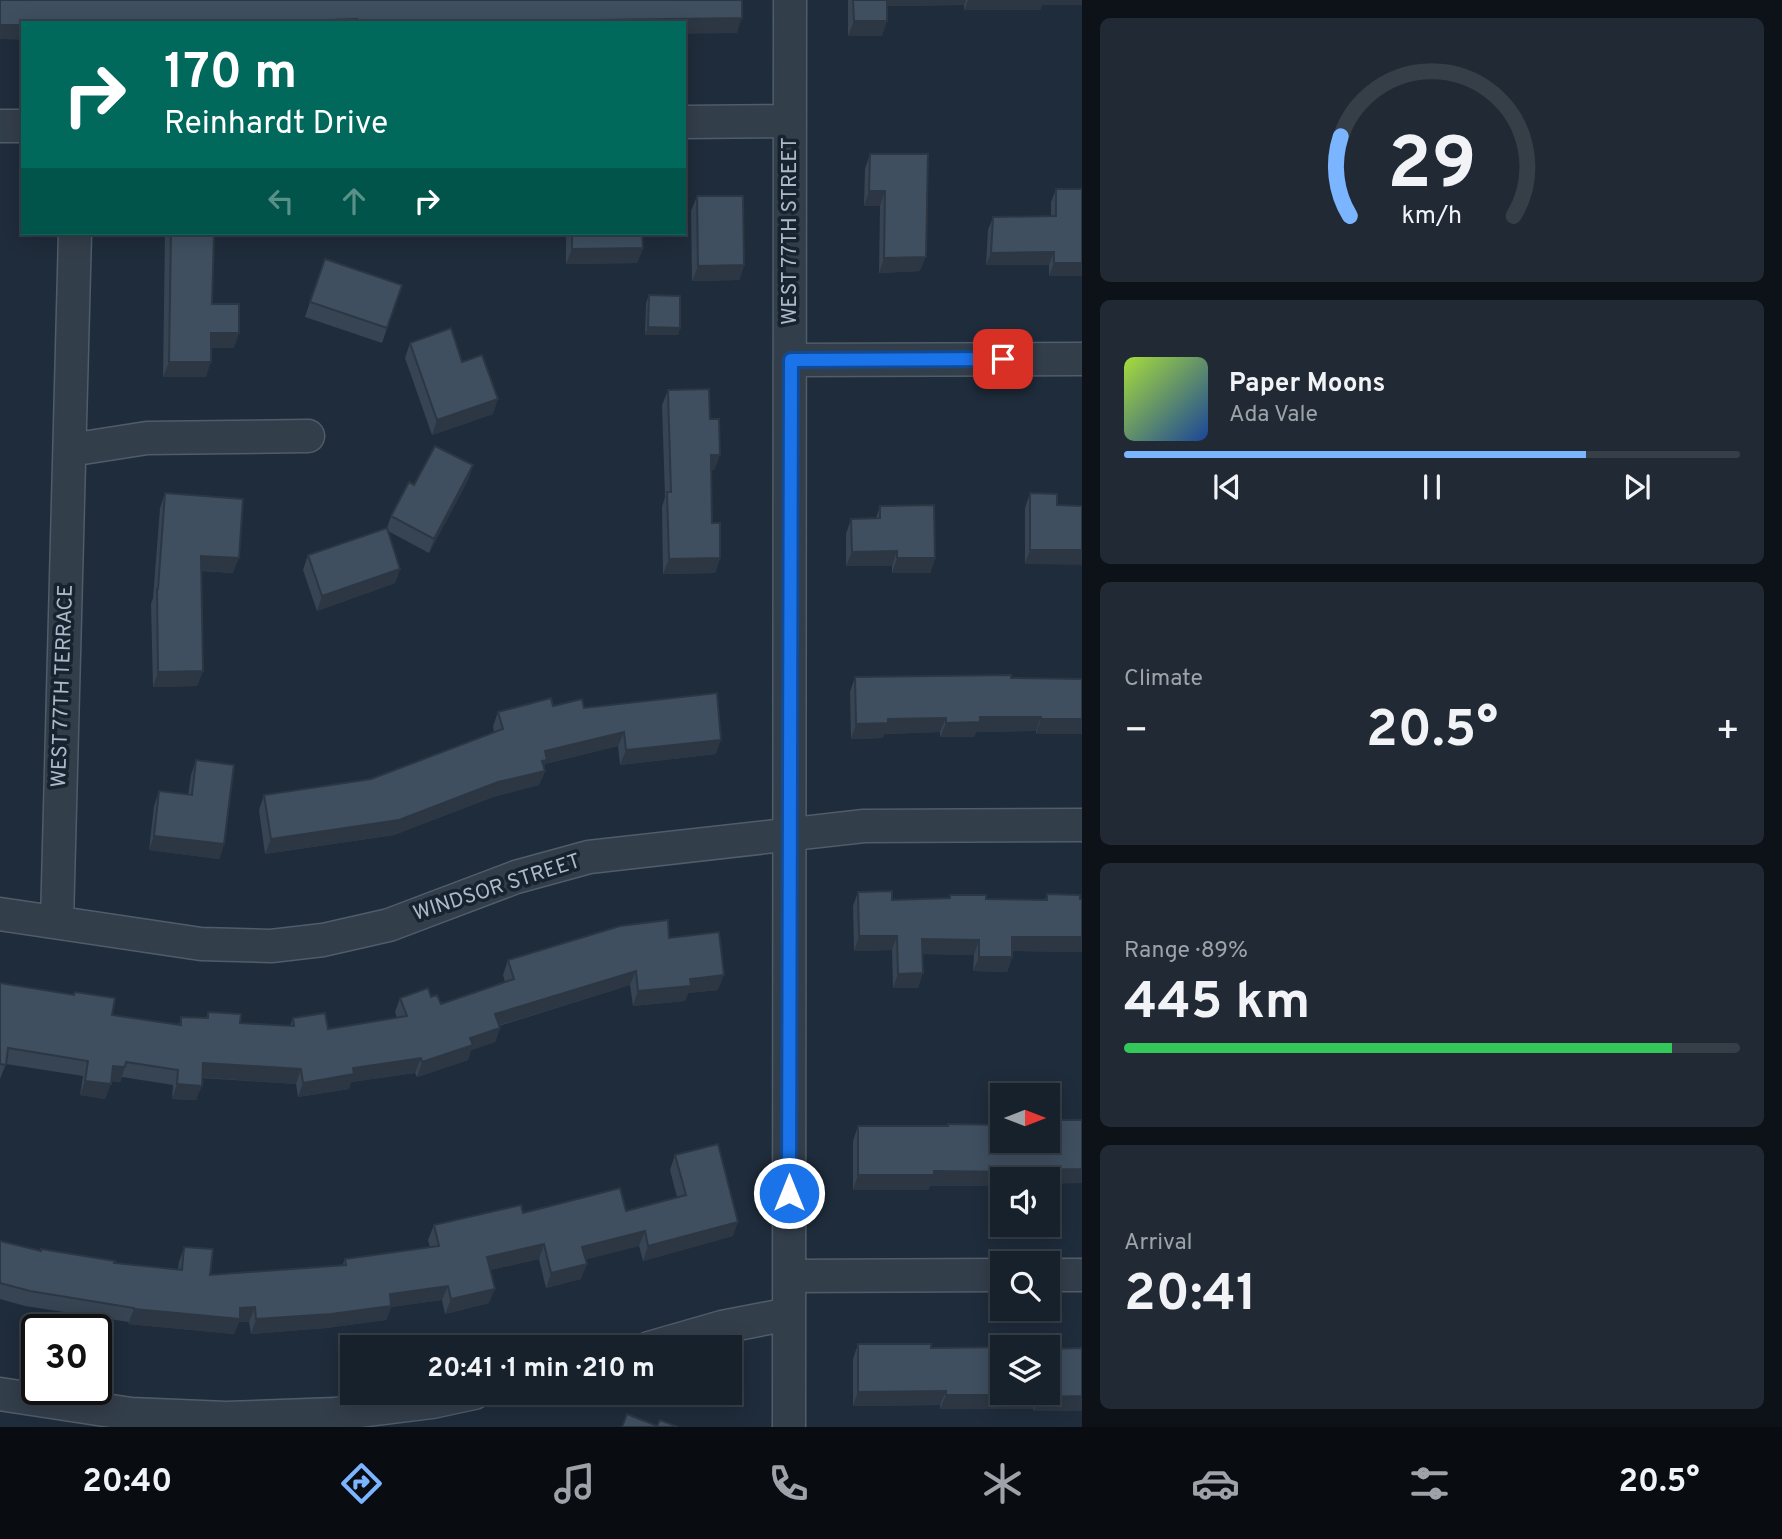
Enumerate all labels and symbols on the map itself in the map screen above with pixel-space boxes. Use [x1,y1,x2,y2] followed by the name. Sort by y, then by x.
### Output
[777,137,804,325] street label: WEST 77TH STREET
[973,329,1033,389] pin
[46,584,80,788] street label: WEST 77TH TERRACE
[410,848,584,928] street label: WINDSOR STREET
[990,1083,1060,1153] north arrow
[752,1156,826,1230] position arrow
[21,1314,112,1405] speed limit sign: 30

